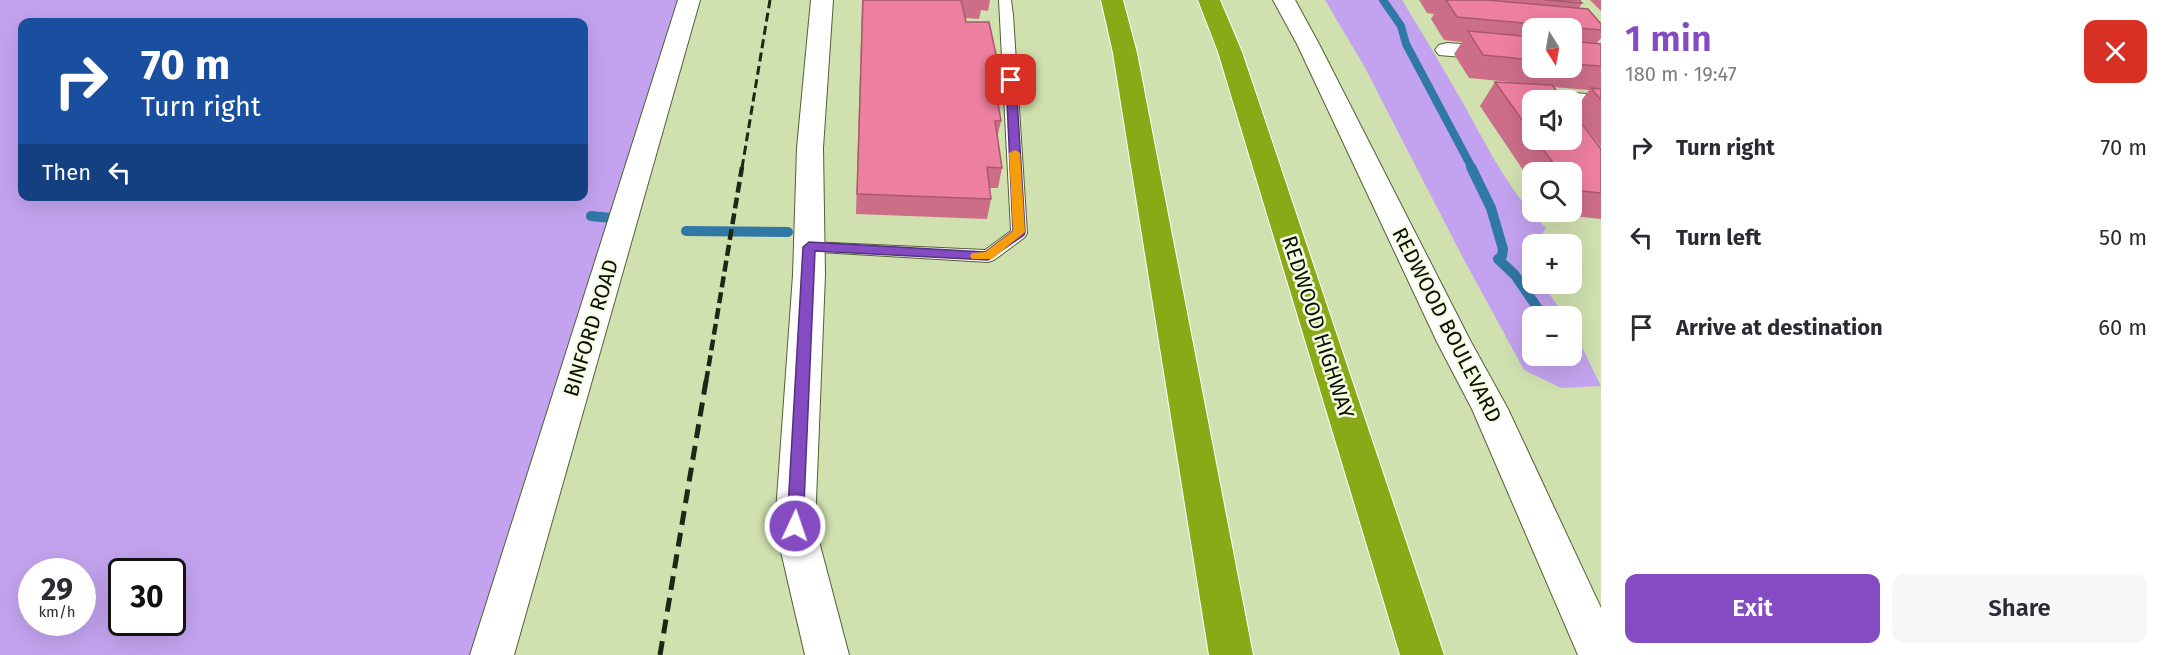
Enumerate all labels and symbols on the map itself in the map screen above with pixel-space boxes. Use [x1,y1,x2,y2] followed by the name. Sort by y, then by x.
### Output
[1522,18,1582,78] north arrow
[985,54,1036,105] pin
[1386,223,1508,427] street label: REDWOOD BOULEVARD
[1276,232,1360,422] street label: REDWOOD HIGHWAY
[558,256,624,400] street label: BINFORD ROAD
[763,494,827,558] position arrow
[108,558,186,636] speed limit sign: 30

